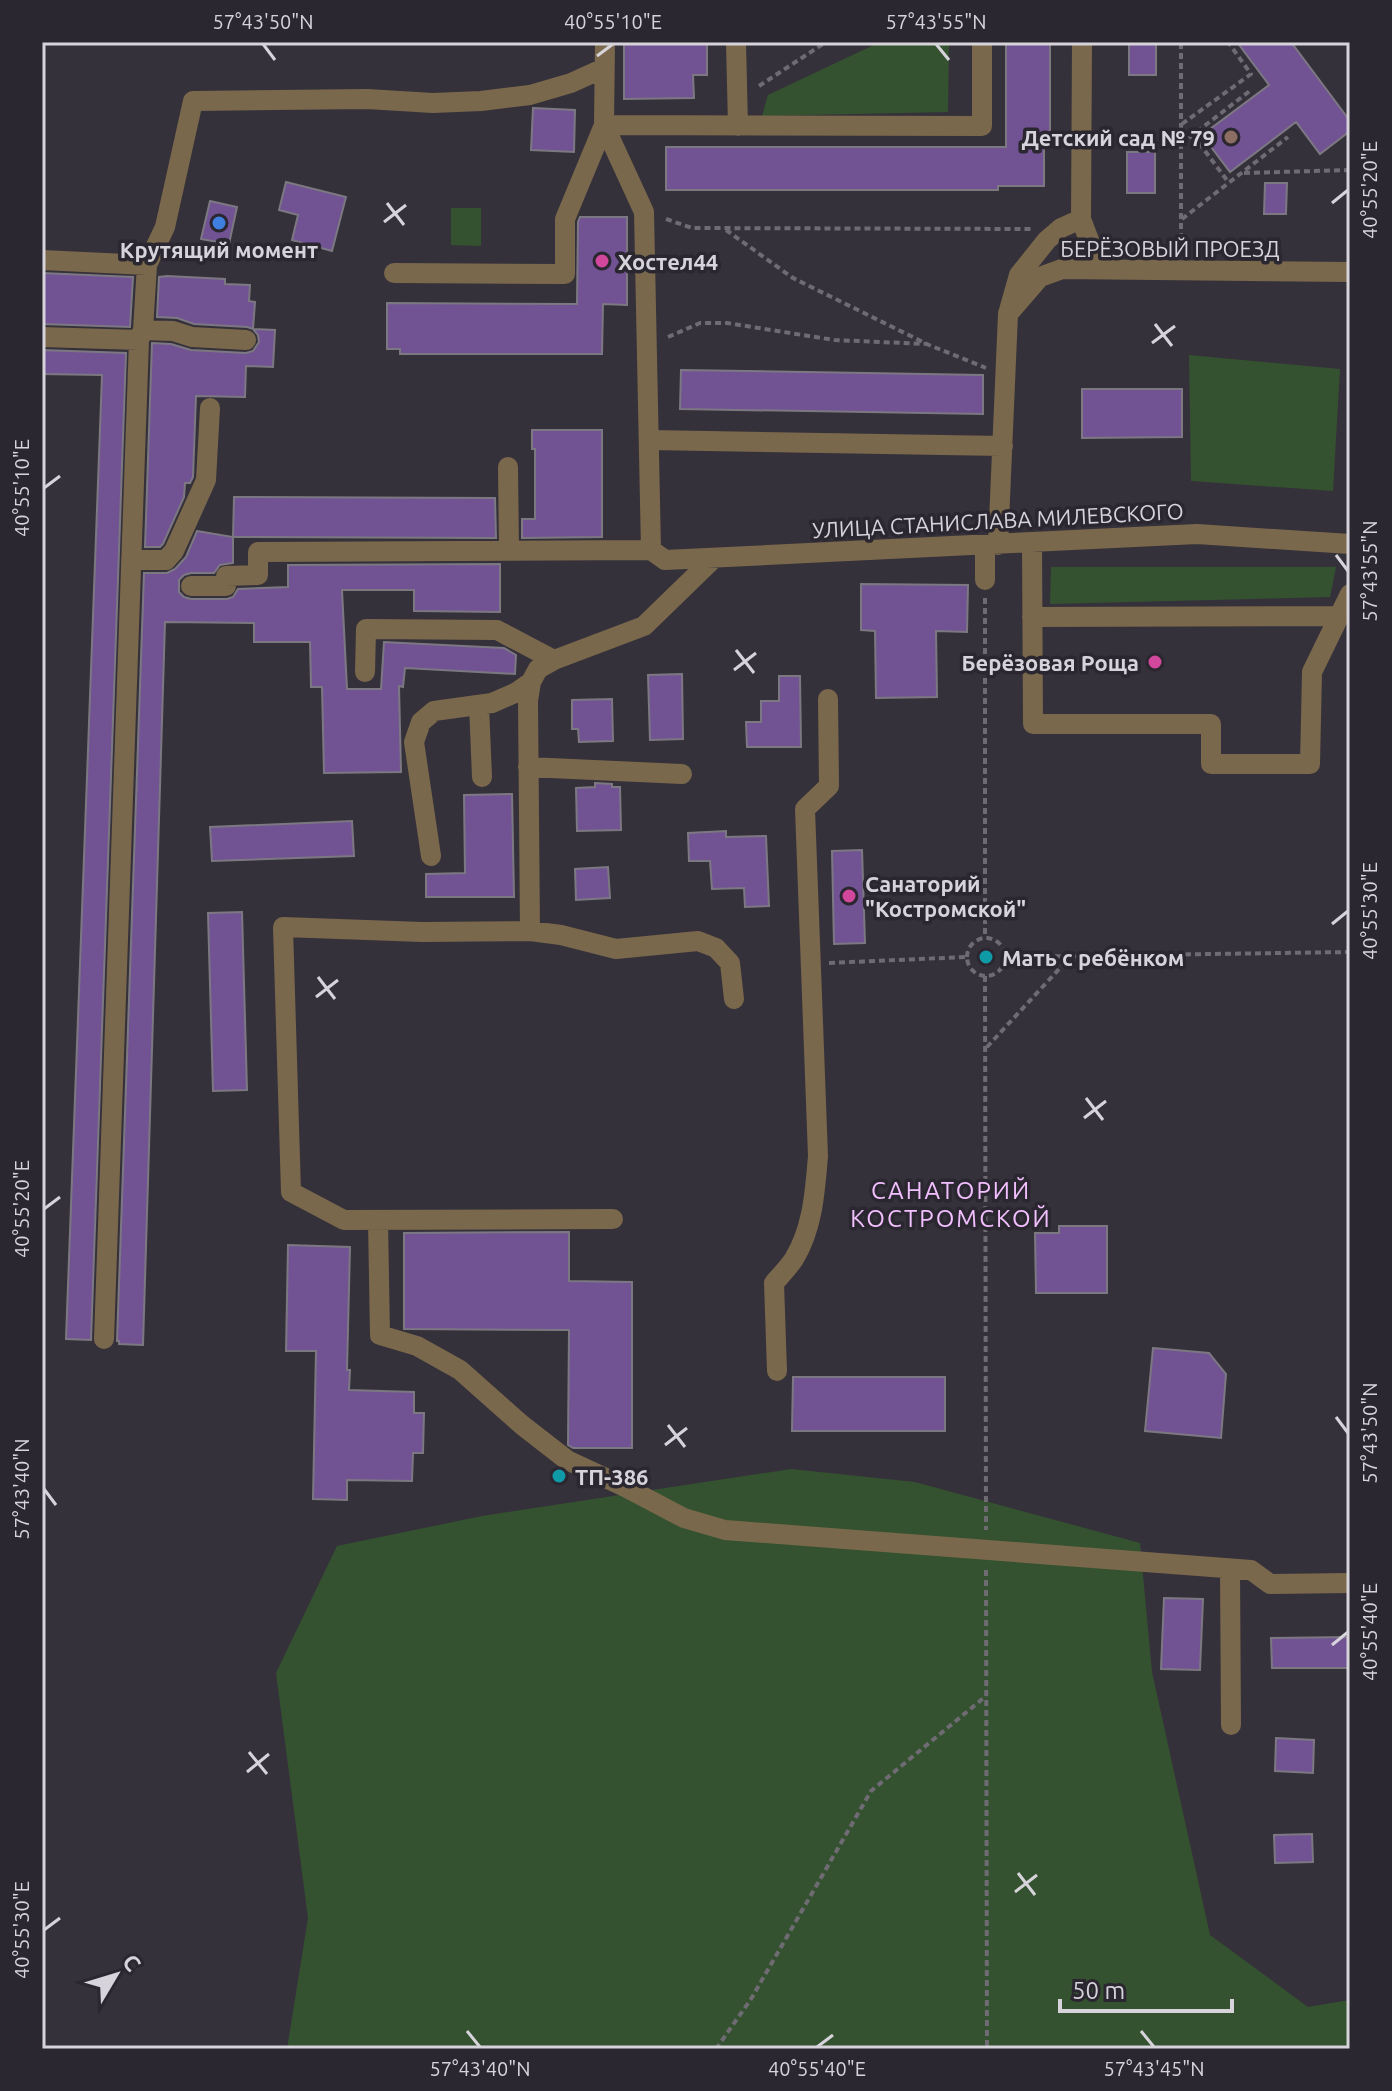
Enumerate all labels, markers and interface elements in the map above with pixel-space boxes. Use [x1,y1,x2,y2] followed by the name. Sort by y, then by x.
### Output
[212,10,314,33] text: 57°43'50"N
[564,10,662,33] text: 40°55'10"E
[885,10,987,33] text: 57°43'55"N
[1021,125,1215,150] place label: Детский сад № 79
[1222,128,1240,146] marker: Детский сад № 79
[1358,141,1381,239] text: 40°55'20"E
[210,214,228,232] marker: Крутящий момент
[1060,236,1280,261] street label: БЕРЁЗОВЫЙ ПРОЕЗД
[120,237,318,262] place label: Крутящий момент
[618,249,718,274] place label: Хостел44
[593,252,611,270] marker: Хостел44
[10,439,33,537] text: 40°55'10"E
[812,498,1184,542] street label: УЛИЦА СТАНИСЛАВА МИЛЕВСКОГО
[1358,520,1381,622] text: 57°43'55"N
[961,650,1139,675] place label: Берёзовая Роща
[1146,653,1164,671] marker: Берёзовая Роща
[1358,862,1381,960] text: 40°55'30"E
[865,871,1026,921] place label: Санаторий "Костромской"
[840,887,858,905] marker: Санаторий "Костромской"
[1002,945,1184,970] place label: Мать с ребёнком
[977,948,995,966] marker: Мать с ребёнком
[10,1160,33,1258] text: 40°55'20"E
[850,1176,1052,1232] district label: САНАТОРИЙ КОСТРОМСКОЙ
[1358,1382,1381,1484] text: 57°43'50"N
[10,1438,33,1540] text: 57°43'40"N
[575,1464,648,1489] place label: ТП-386
[550,1467,568,1485] marker: ТП-386
[1358,1583,1381,1681] text: 40°55'40"E
[10,1881,33,1979] text: 40°55'30"E
[76,1935,156,2015] north arrow
[118,1949,146,1976] text: С
[1060,1963,1232,2013] scale bar
[1072,1977,1125,2004] text: 50 m
[429,2057,531,2080] text: 57°43'40"N
[768,2057,866,2080] text: 40°55'40"E
[1103,2057,1205,2080] text: 57°43'45"N

